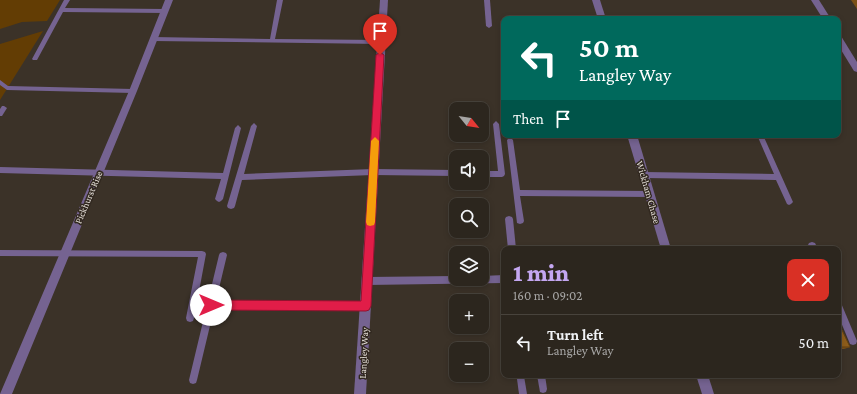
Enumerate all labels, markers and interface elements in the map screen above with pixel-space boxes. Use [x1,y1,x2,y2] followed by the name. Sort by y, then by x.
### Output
[363,14,397,55] pin
[369,20,391,42] icon: arrive
[513,32,565,84] icon: left
[579,32,639,63] text: 50 m
[579,65,671,85] text: Langley Way
[449,102,489,142] north arrow
[449,102,489,382] map controls
[552,108,574,130] icon: arrive
[513,111,544,127] text: Then
[449,150,489,190] button: sound
[634,160,663,225] street label: Wickham Chase
[72,169,105,225] street label: Pickhurst Rise
[449,198,489,238] button: search
[449,246,489,286] button: layers
[513,259,569,286] text: 1 min
[787,259,829,301] button: close
[190,284,232,326] position arrow
[513,288,583,303] text: 160 m · 09:02
[449,294,489,334] button: +
[357,327,370,379] street label: Langley Way
[547,327,603,343] text: Turn left
[513,332,535,354] icon: left
[799,335,829,351] text: 50 m
[449,342,489,382] button: −
[547,343,614,358] text: Langley Way

